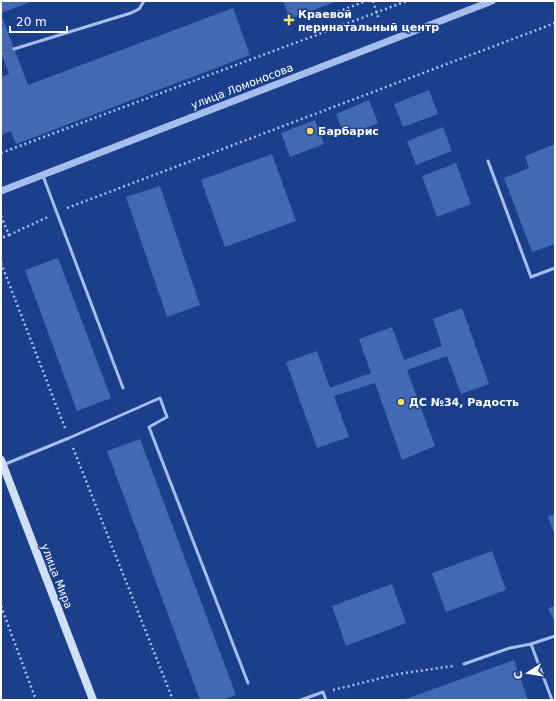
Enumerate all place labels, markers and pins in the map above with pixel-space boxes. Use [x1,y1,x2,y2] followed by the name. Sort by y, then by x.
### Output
[298,8,439,34] place label: Краевой перинатальный центр
[283,14,295,26] marker: Краевой перинатальный центр
[318,125,379,138] place label: Барбарис
[305,126,315,136] marker: Барбарис
[409,396,519,409] place label: ДС №34, Радость
[396,397,406,407] marker: ДС №34, Радость

